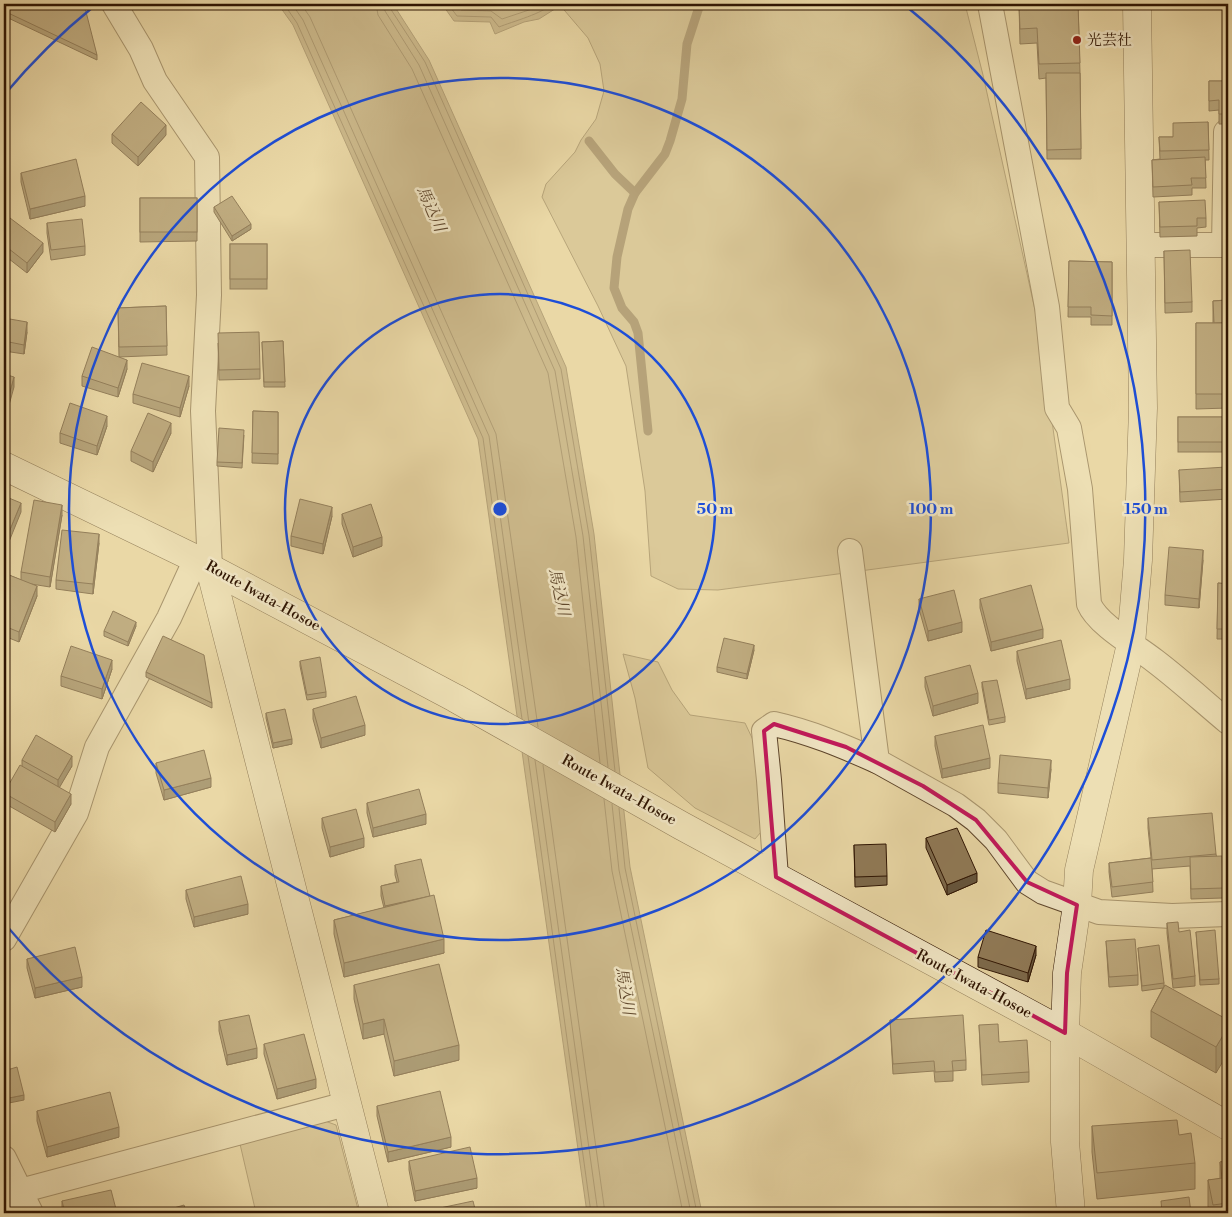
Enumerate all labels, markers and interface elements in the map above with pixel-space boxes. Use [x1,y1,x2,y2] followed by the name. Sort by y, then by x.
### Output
[1087,31,1132,50] place label: 光芸社
[1071,34,1083,46] marker: 光芸社
[412,183,451,237] water label: 馬込川
[491,500,509,518] centre of rings
[697,500,733,519] text: 50 m
[909,500,954,519] text: 100 m
[1124,500,1168,519] text: 150 m
[202,556,324,636] street label: Route Iwata-Hosoe
[544,566,574,620] water label: 馬込川
[558,750,680,830] street label: Route Iwata-Hosoe
[913,945,1035,1023] street label: Route Iwata-Hosoe
[611,966,639,1018] water label: 馬込川

